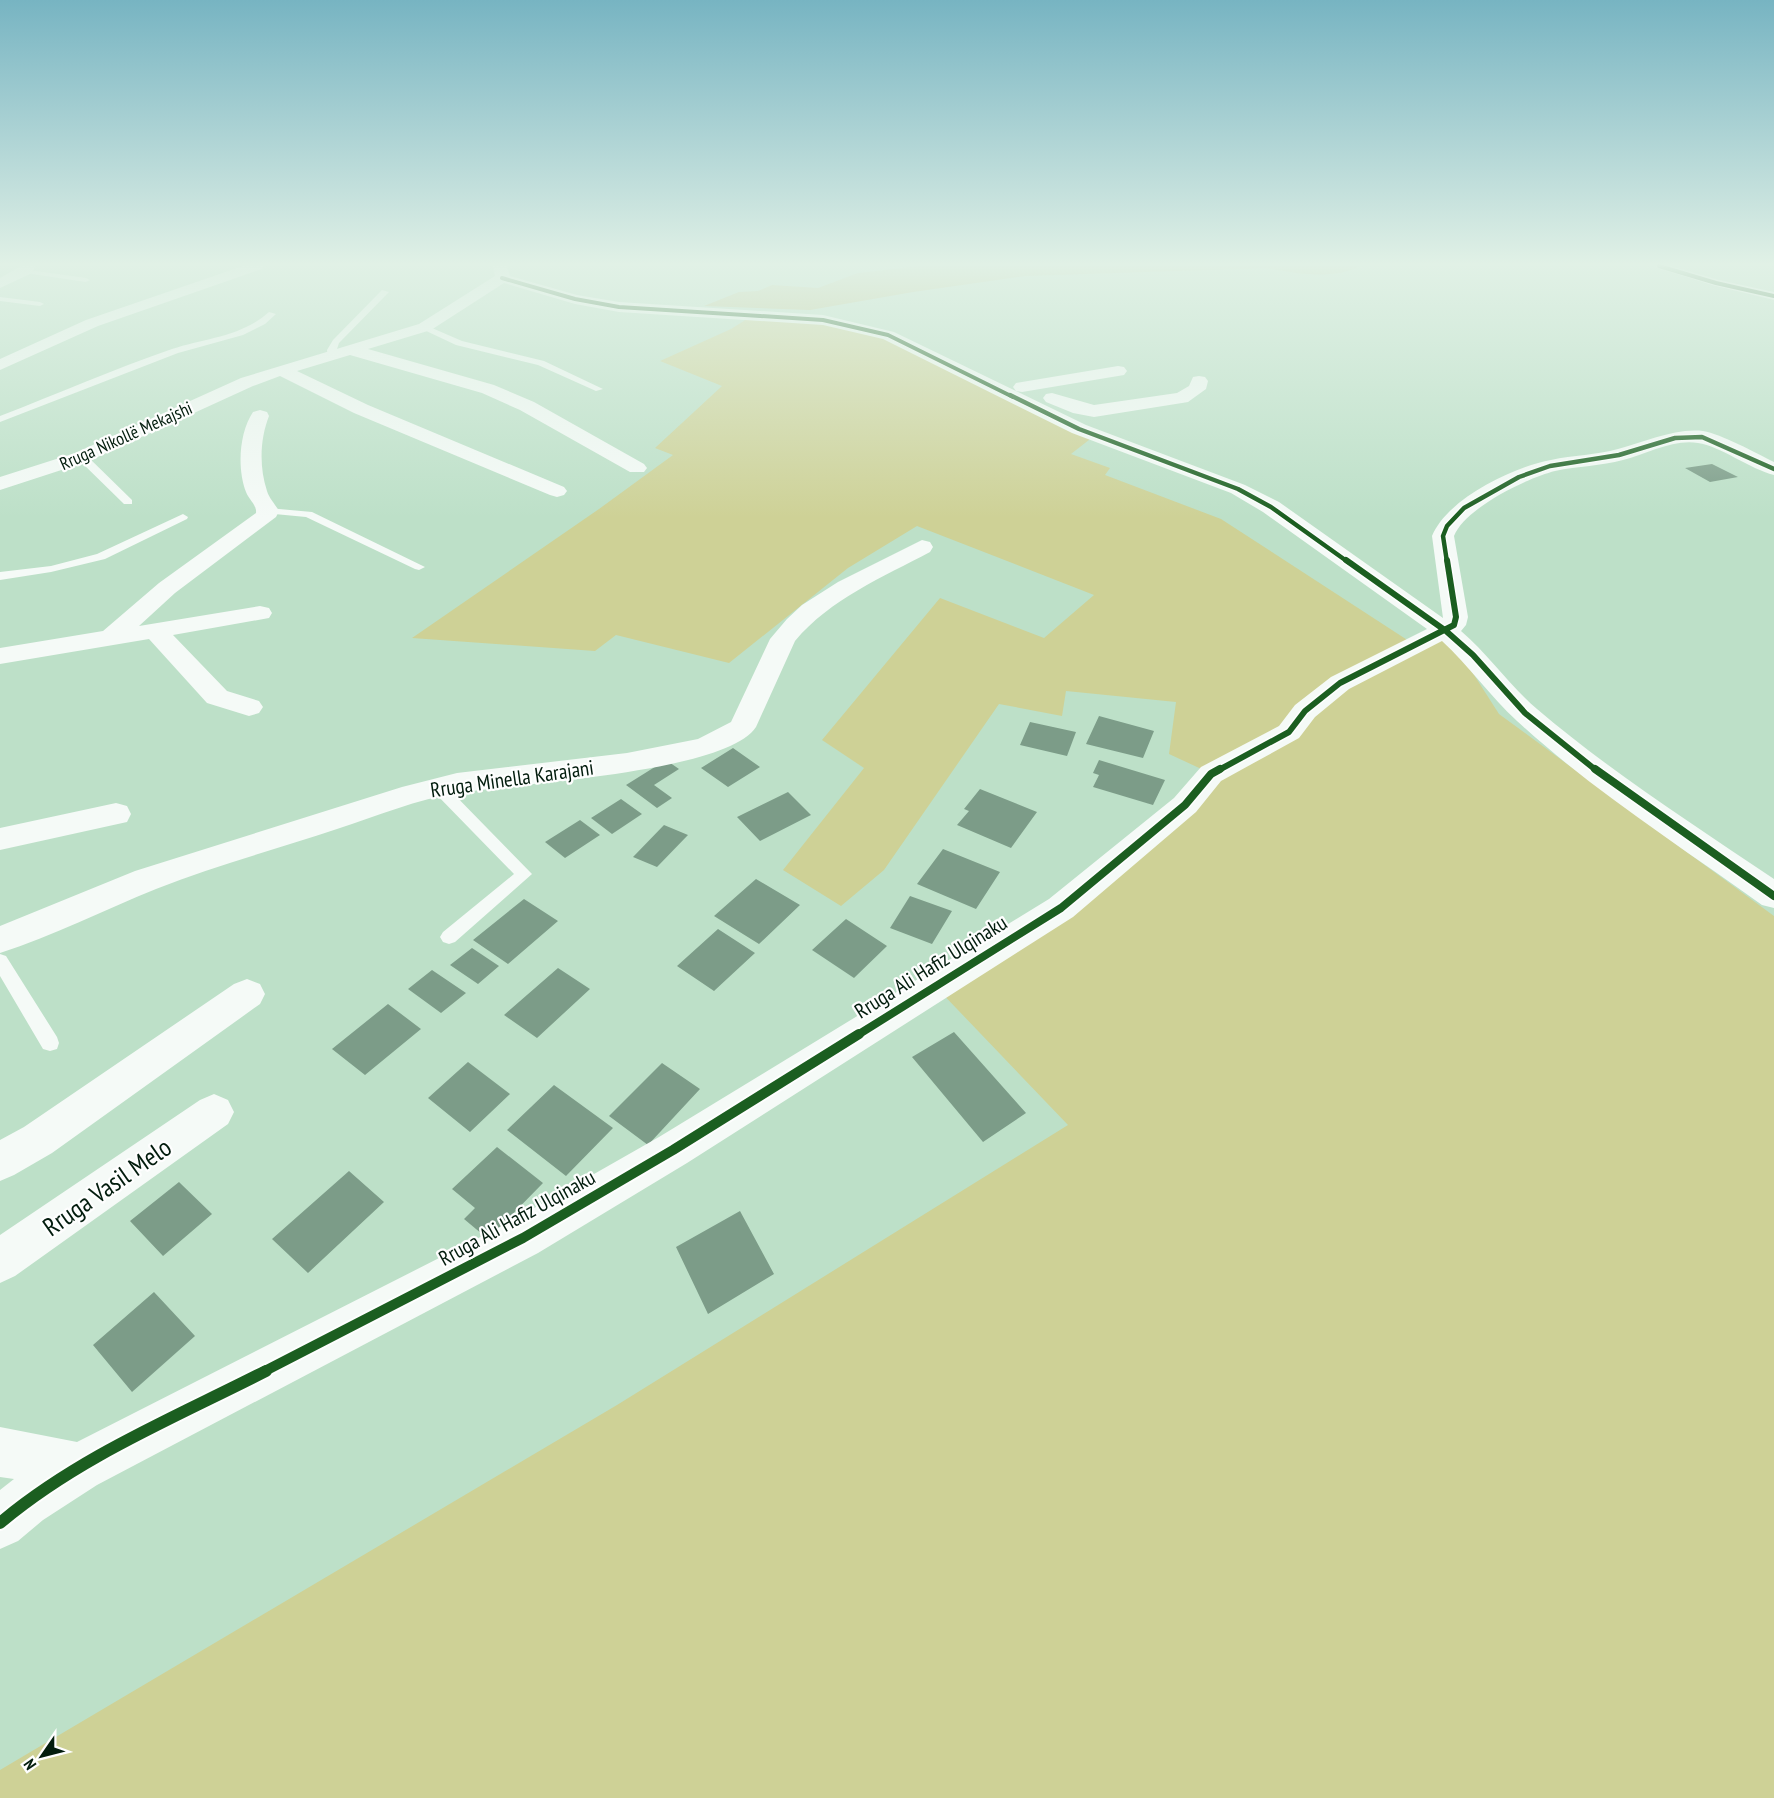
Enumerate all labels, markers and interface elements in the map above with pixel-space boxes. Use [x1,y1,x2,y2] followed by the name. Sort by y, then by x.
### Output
[56,396,196,475] street label: Rruga Nikollë Mekajshi
[429,754,595,803] street label: Rruga Minella Karajani
[849,909,1012,1024] street label: Rruga Ali Hafiz Ulqinaku
[36,1130,177,1243] street label: Rruga Vasil Melo
[434,1163,600,1272] street label: Rruga Ali Hafiz Ulqinaku
[12,1726,72,1786] north arrow
[19,1755,40,1774] text: N

